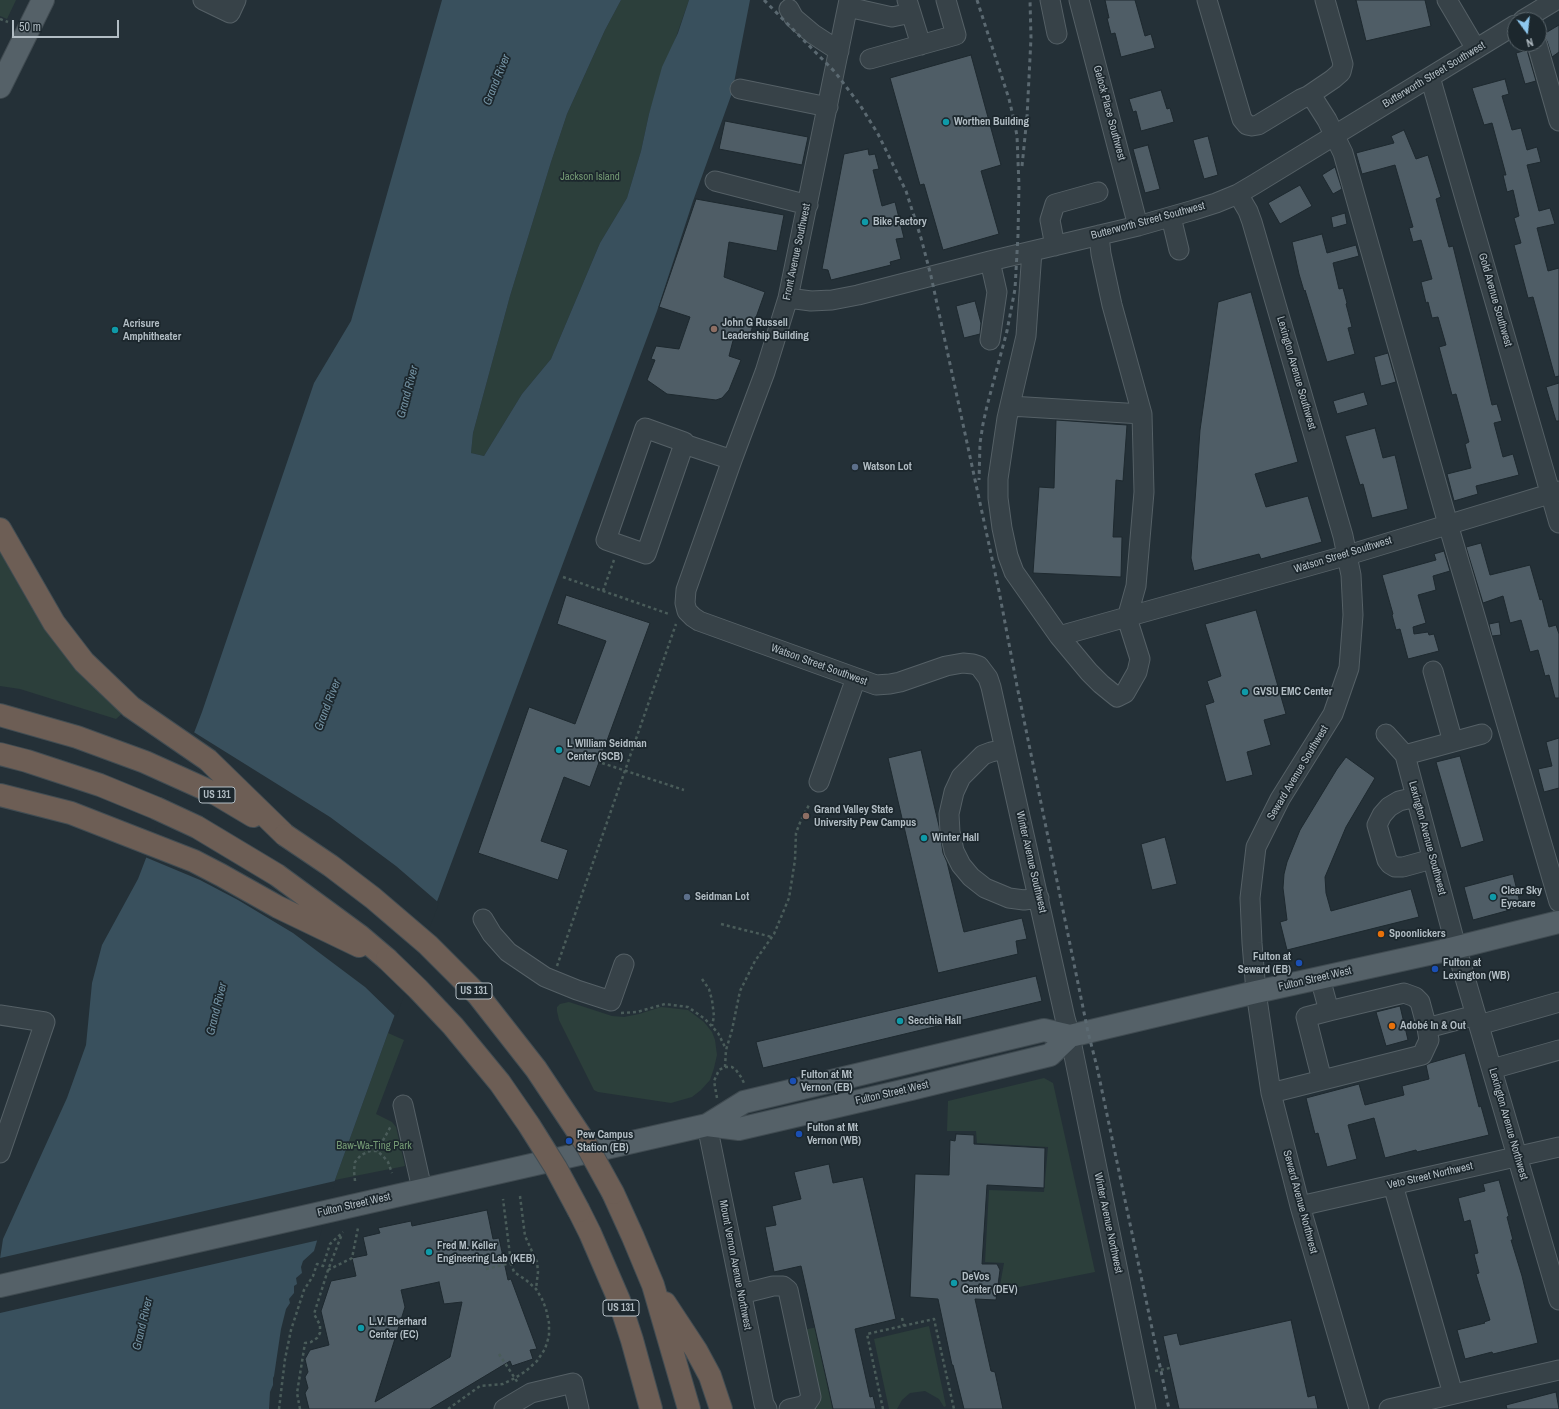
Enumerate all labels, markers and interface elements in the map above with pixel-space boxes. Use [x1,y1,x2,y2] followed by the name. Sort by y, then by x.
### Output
[14,12,121,38] scale bar
[1507,12,1547,52] north arrow
[19,19,41,35] text: 50 m
[1525,35,1535,50] text: N
[1380,39,1488,111] street label: Butterworth Street Southwest
[480,52,514,108] water label: Grand River
[1090,64,1128,162] street label: Gelock Place Southwest
[954,115,1029,129] place label: Worthen Building
[941,117,951,127] marker: Worthen Building
[560,170,620,184] park label: Jackson Island
[1090,199,1206,243] street label: Butterworth Street Southwest
[780,202,814,302] street label: Front Avenue Southwest
[873,215,927,229] place label: Bike Factory
[860,217,870,227] marker: Bike Factory
[1475,252,1515,348] street label: Gold Avenue Southwest
[1274,315,1318,431] street label: Lexington Avenue Southwest
[722,316,809,342] place label: John G Russell Leadership Building
[123,317,181,343] place label: Acrisure Amphitheater
[709,324,719,334] marker: John G Russell Leadership Building
[110,325,120,335] marker: Acrisure Amphitheater
[394,364,422,420] water label: Grand River
[863,460,912,474] place label: Watson Lot
[850,462,860,472] marker: Watson Lot
[1293,534,1393,576] street label: Watson Street Southwest
[769,641,869,689] street label: Watson Street Southwest
[312,677,344,733] water label: Grand River
[1253,685,1332,699] place label: GVSU EMC Center
[1240,687,1250,697] marker: GVSU EMC Center
[1264,723,1332,823] street label: Seward Avenue Southwest
[567,737,647,763] place label: L WIlliam Seidman Center (SCB)
[554,745,564,755] marker: L WIlliam Seidman Center (SCB)
[1405,780,1449,896] street label: Lexington Avenue Southwest
[199,787,235,803] road number: US 131
[814,803,916,829] place label: Grand Valley State University Pew Campus
[1013,810,1049,914] street label: Winter Avenue Southwest
[801,811,811,821] marker: Grand Valley State University Pew Campus
[932,831,979,845] place label: Winter Hall
[919,833,929,843] marker: Winter Hall
[1501,884,1542,910] place label: Clear Sky Eyecare
[695,890,749,904] place label: Seidman Lot
[682,892,692,902] marker: Seidman Lot
[1488,892,1498,902] marker: Clear Sky Eyecare
[1389,927,1446,941] place label: Spoonlickers
[1376,929,1386,939] marker: Spoonlickers
[1238,950,1291,976] place label: Fulton at Seward (EB)
[1443,956,1510,982] place label: Fulton at Lexington (WB)
[1294,958,1304,968] marker: Fulton at Seward (EB)
[1277,964,1353,994] street label: Fulton Street West
[1430,964,1440,974] marker: Fulton at Lexington (WB)
[204,981,230,1037] water label: Grand River
[456,983,492,999] road number: US 131
[908,1014,961,1028] place label: Secchia Hall
[895,1016,905,1026] marker: Secchia Hall
[1400,1019,1466,1033] place label: Adobé In & Out
[1387,1021,1397,1031] marker: Adobé In & Out
[1486,1067,1530,1181] street label: Lexington Avenue Northwest
[801,1068,852,1094] place label: Fulton at Mt Vernon (EB)
[788,1076,798,1086] marker: Fulton at Mt Vernon (EB)
[854,1078,930,1108] street label: Fulton Street West
[807,1121,861,1147] place label: Fulton at Mt Vernon (WB)
[577,1128,633,1154] place label: Pew Campus Station (EB)
[794,1129,804,1139] marker: Fulton at Mt Vernon (WB)
[564,1136,574,1146] marker: Pew Campus Station (EB)
[336,1139,412,1153] park label: Baw-Wa-Ting Park
[1280,1149,1320,1255] street label: Seward Avenue Northwest
[1386,1160,1474,1192] street label: Veto Street Northwest
[1091,1171,1125,1275] street label: Winter Avenue Northwest
[316,1190,392,1220] street label: Fulton Street West
[716,1199,754,1331] street label: Mount Vernon Avenue Northwest
[437,1239,535,1265] place label: Fred M. Keller Engineering Lab (KEB)
[424,1247,434,1257] marker: Fred M. Keller Engineering Lab (KEB)
[962,1270,1018,1296] place label: DeVos Center (DEV)
[949,1278,959,1288] marker: DeVos Center (DEV)
[130,1296,156,1352] water label: Grand River
[603,1300,639,1316] road number: US 131
[369,1315,427,1341] place label: L.V. Eberhard Center (EC)
[356,1323,366,1333] marker: L.V. Eberhard Center (EC)

